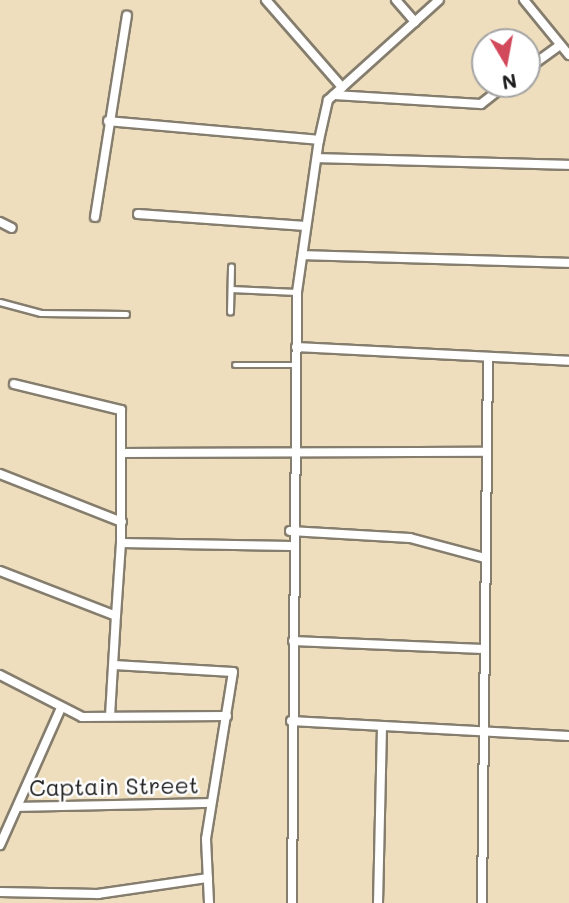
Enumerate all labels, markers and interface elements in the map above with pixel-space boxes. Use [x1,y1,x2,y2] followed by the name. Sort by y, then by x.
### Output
[471,28,541,98] north arrow
[500,69,519,96] text: N
[29,771,199,801] street label: Captain Street

